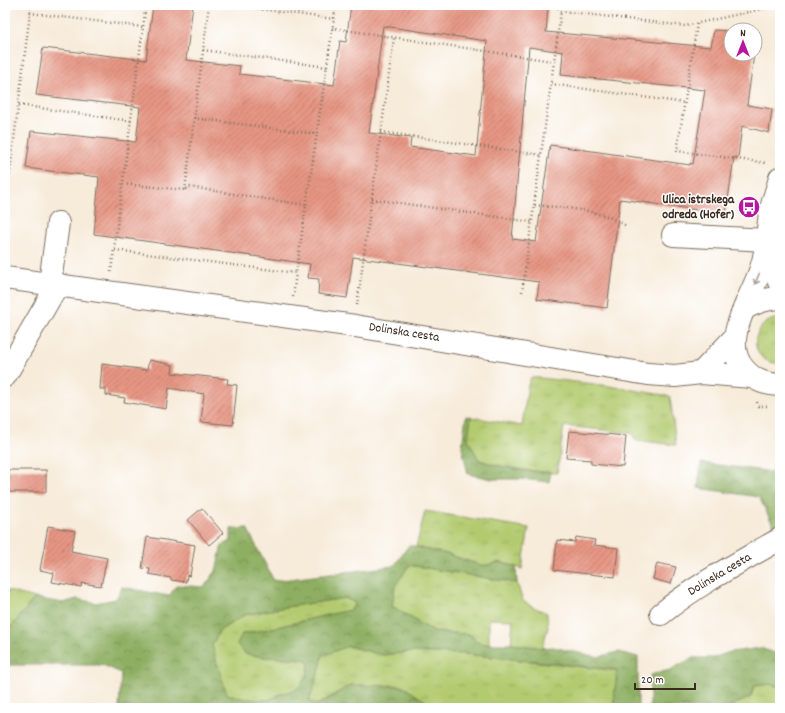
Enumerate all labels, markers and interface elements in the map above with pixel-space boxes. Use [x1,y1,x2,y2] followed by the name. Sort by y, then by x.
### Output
[723,22,763,62] north arrow
[740,26,746,42] text: N
[662,191,735,225] place label: Ulica istrskega odreda (Hofer)
[736,194,762,220] bus stop icon: Ulica istrskega odreda (Hofer)
[753,273,760,285] one-way arrow
[367,318,442,348] street label: Dolinska cesta
[685,548,756,601] street label: Dolinska cesta
[635,665,695,691] scale bar
[641,672,664,689] text: 20 m

